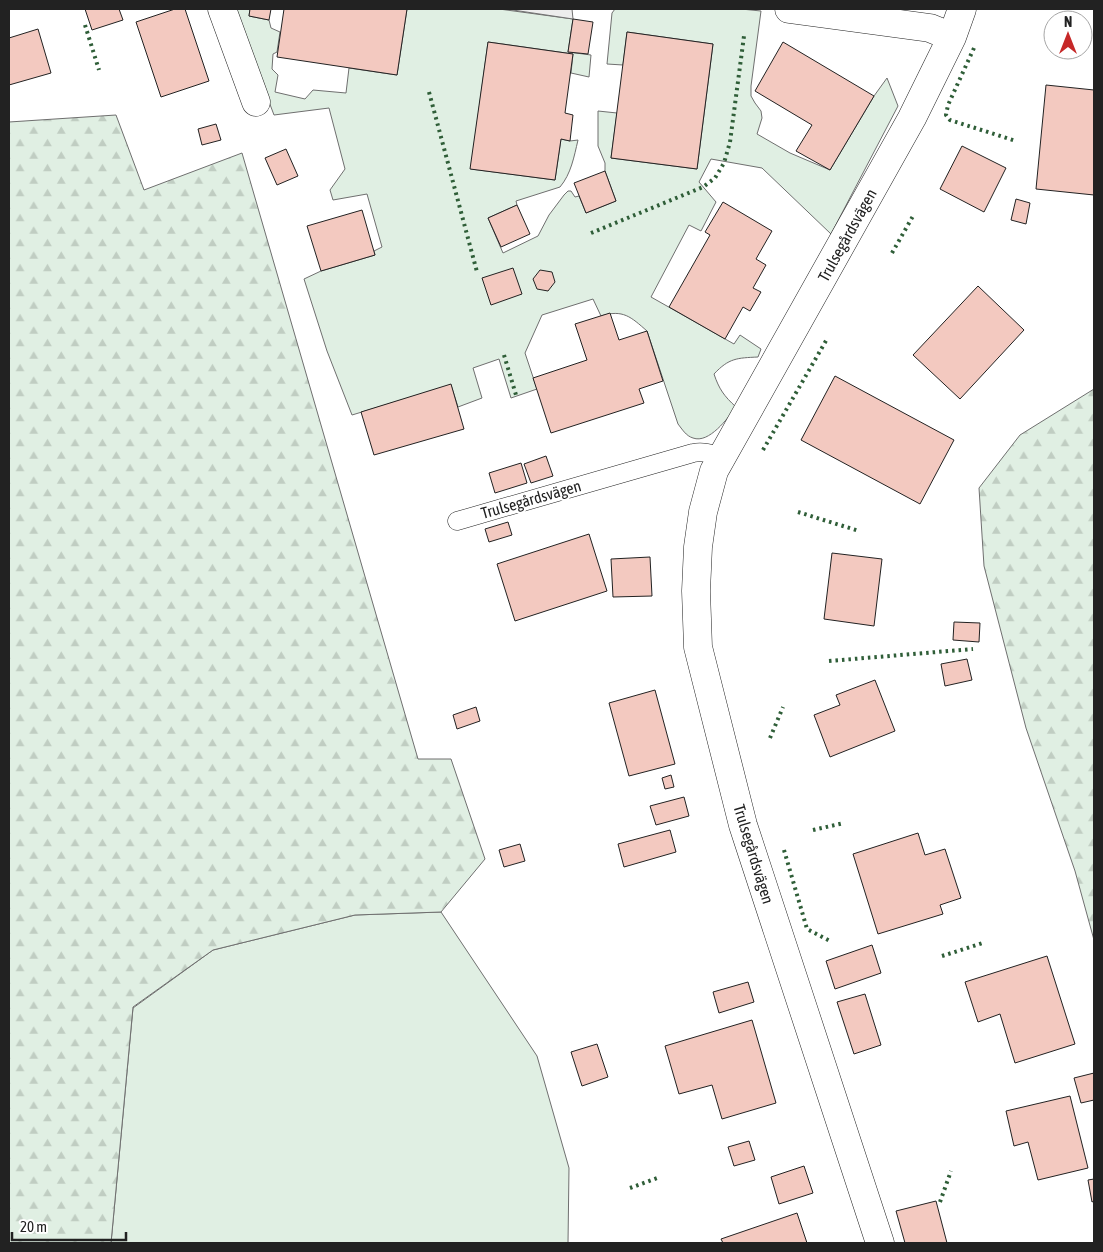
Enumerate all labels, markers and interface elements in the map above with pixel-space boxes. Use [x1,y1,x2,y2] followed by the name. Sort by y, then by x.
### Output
[1043,10,1093,60] north arrow
[1064,14,1072,30] text: N
[814,186,881,285] street label: Trulsegårdsvägen
[479,476,583,523] street label: Trulsegårdsvägen
[729,802,778,906] street label: Trulsegårdsvägen
[12,1210,126,1242] scale bar
[20,1218,47,1235] text: 20 m

